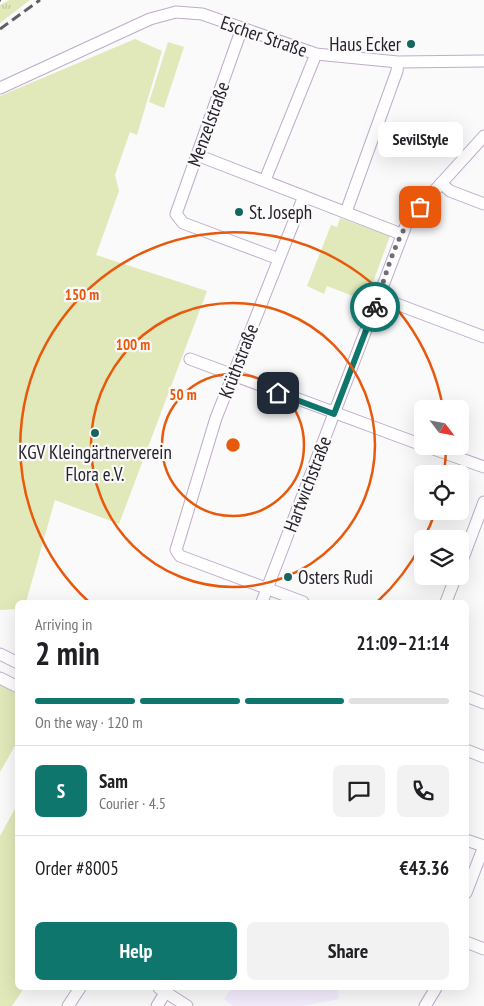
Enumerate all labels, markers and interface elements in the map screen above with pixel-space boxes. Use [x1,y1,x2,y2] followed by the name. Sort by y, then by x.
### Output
[218,10,311,62] street label: Escher Straße
[329,32,402,56] place label: Haus Ecker
[405,38,417,50] marker: Haus Ecker
[182,78,235,170] street label: Menzelstraße
[378,122,462,157] callout: SevilStyle
[392,129,449,149] text: SevilStyle
[399,186,441,228] pin
[406,193,434,221] icon: bag
[249,200,312,224] place label: St. Joseph
[233,206,245,218] marker: St. Joseph
[350,282,400,332] courier
[65,285,99,304] text: 150 m
[361,293,389,321] icon: bike
[213,320,263,402] street label: Krüthstraße
[116,335,150,354] text: 100 m
[257,372,299,414] pin
[264,379,292,407] icon: home
[169,385,197,404] text: 50 m
[414,400,469,455] north arrow
[414,400,469,585] map controls
[89,427,101,439] marker: KGV Kleingärtnerverein Flora e.V.
[278,433,336,535] street label: Hartwichstraße
[224,436,242,454] centre of rings
[18,440,172,486] place label: KGV Kleingärtnerverein Flora e.V.
[414,465,469,520] button: locate
[414,530,469,585] button: layers
[298,565,373,589] place label: Osters Rudi
[282,571,294,583] marker: Osters Rudi
[35,614,92,634] text: Arriving in
[356,631,449,655] text: 21:09–21:14
[35,632,100,674] text: 2 min
[35,712,143,732] text: On the way · 120 m
[333,765,385,817] button: chat
[397,765,449,817] button: phone
[99,769,128,793] text: Sam
[57,779,65,803] text: S
[99,793,166,813] text: Courier · 4.5
[35,856,119,880] text: Order #8005
[400,856,449,880] text: €43.36
[35,922,237,980] button: Help
[247,922,449,980] button: Share

